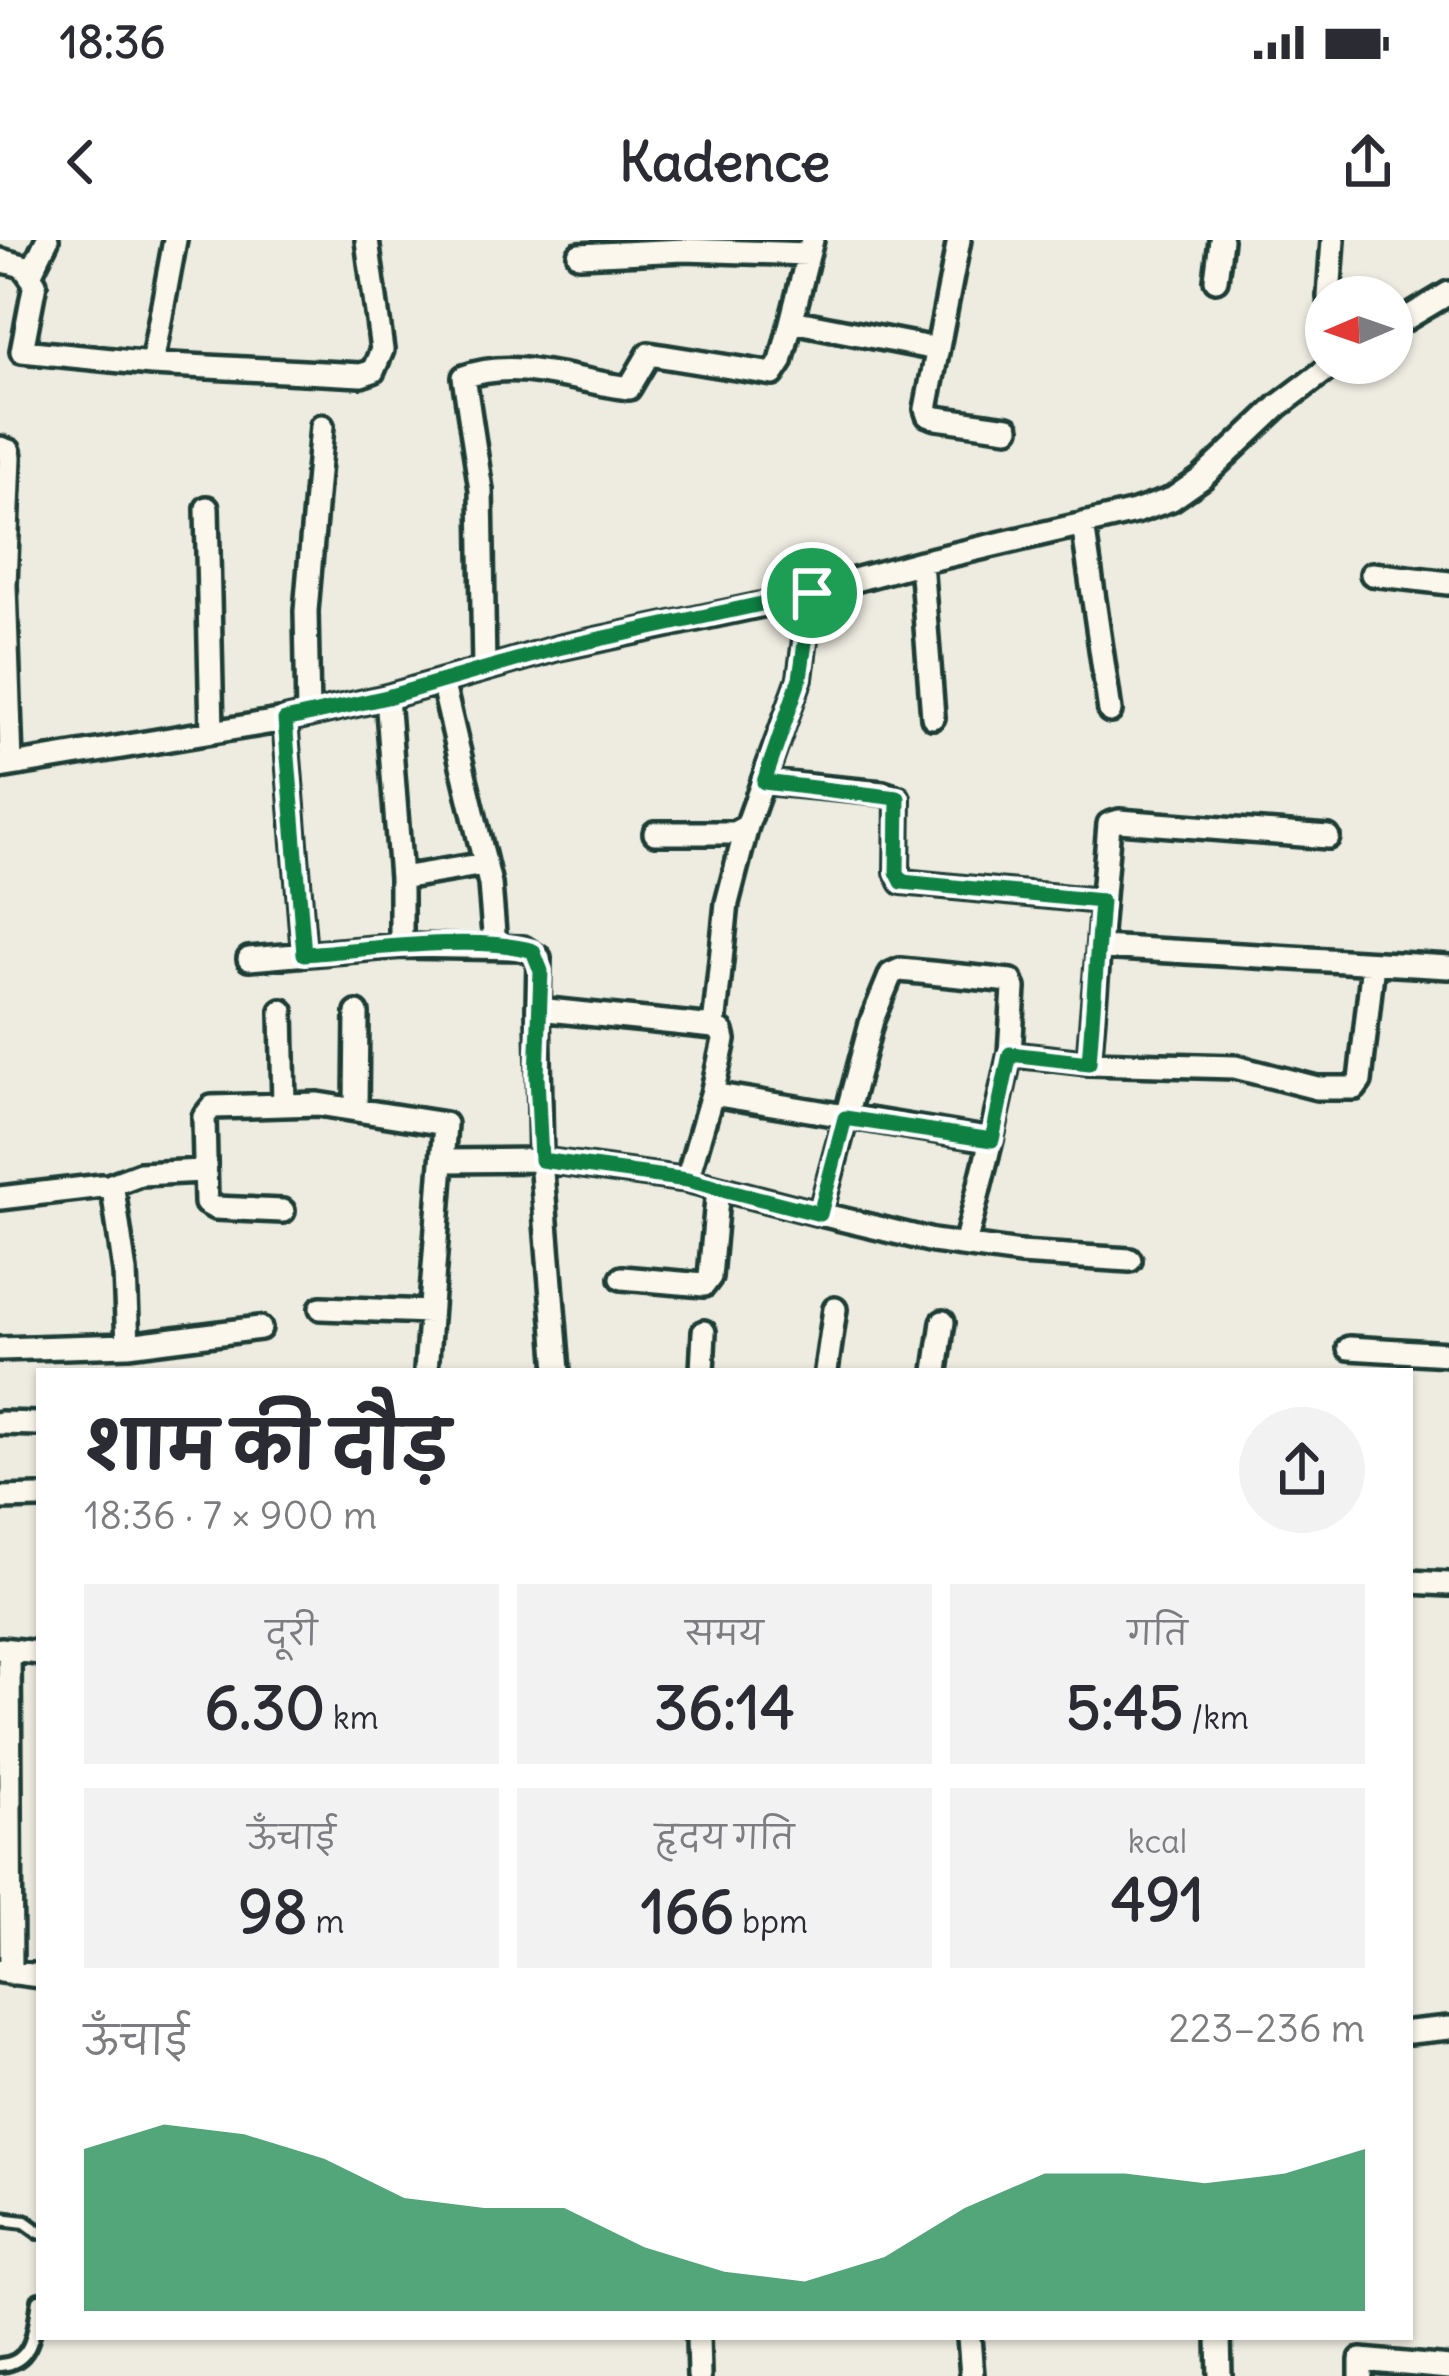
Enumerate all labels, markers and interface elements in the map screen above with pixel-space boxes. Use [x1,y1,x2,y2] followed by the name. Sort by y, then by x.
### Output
[60,14,165,70] text: 18:36
[619,128,830,196] text: Kadence
[48,129,114,195] icon: back
[1335,129,1401,195] icon: share
[1305,276,1413,384] north arrow
[1305,276,1413,384] map controls
[761,542,863,644] pin
[779,560,845,626] icon: arrive
[84,1404,450,1487] text: शाम की दौड़
[1239,1407,1365,1533] button: share
[84,1491,377,1540] text: 18:36 · 7 × 900 m
[266,1612,317,1654] text: दूरी
[685,1612,764,1654] text: समय
[1127,1612,1188,1654] text: गति
[204,1670,325,1745] text: 6.30
[654,1670,795,1745] text: 36:14
[1066,1670,1183,1745] text: 5:45
[325,1696,379,1738] text: km
[1183,1696,1249,1738] text: /km
[247,1816,336,1858] text: ऊँचाई
[655,1816,794,1858] text: हृदय गति
[1128,1820,1187,1862] text: kcal
[1111,1862,1204,1937] text: 491
[239,1874,308,1949] text: 98
[641,1874,734,1949] text: 166
[308,1900,344,1942] text: m
[734,1900,808,1942] text: bpm
[1168,2004,1365,2053] text: 223–236 m
[84,2016,189,2065] text: ऊँचाई

